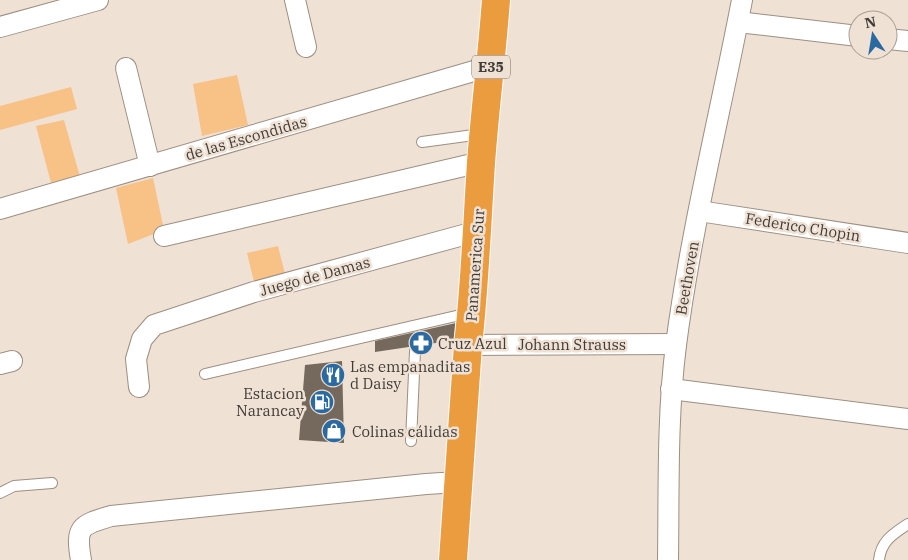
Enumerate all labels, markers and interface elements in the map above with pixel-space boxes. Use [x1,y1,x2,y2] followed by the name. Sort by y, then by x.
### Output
[848,10,898,60] north arrow
[863,12,878,32] text: N
[472,56,510,78] road number: E35
[183,112,309,164] street label: de las Escondidas
[462,208,488,322] street label: Panamerica Sur
[744,209,862,246] street label: Federico Chopin
[671,239,703,316] street label: Beethoven
[258,252,372,300] street label: Juego de Damas
[408,330,434,356] pharmacy icon: Cruz Azul
[438,334,507,353] place label: Cruz Azul
[518,335,626,354] street label: Johann Strauss
[350,357,470,393] place label: Las empanaditas d Daisy
[320,362,346,388] restaurant icon: Las empanaditas d Daisy
[236,384,304,420] place label: Estacion Narancay
[309,389,335,415] fuel station icon: Estacion Narancay
[321,418,347,444] shop icon: Colinas cálidas
[352,422,458,441] place label: Colinas cálidas

